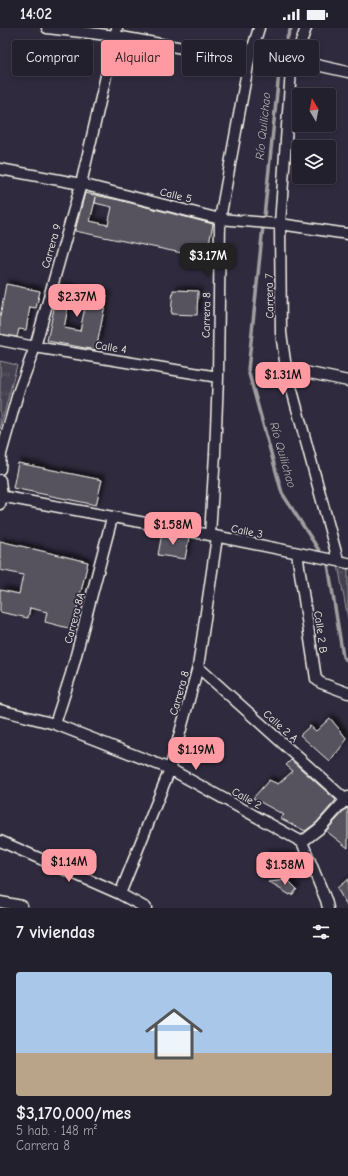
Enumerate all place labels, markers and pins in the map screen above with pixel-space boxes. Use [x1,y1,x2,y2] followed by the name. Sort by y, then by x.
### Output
[175,243,241,277] pin: $3.17M
[44,284,110,318] pin: $2.37M
[250,362,316,396] pin: $1.31M
[140,512,206,546] pin: $1.58M
[163,737,229,771] pin: $1.19M
[36,849,102,883] pin: $1.14M
[252,852,318,886] pin: $1.58M

